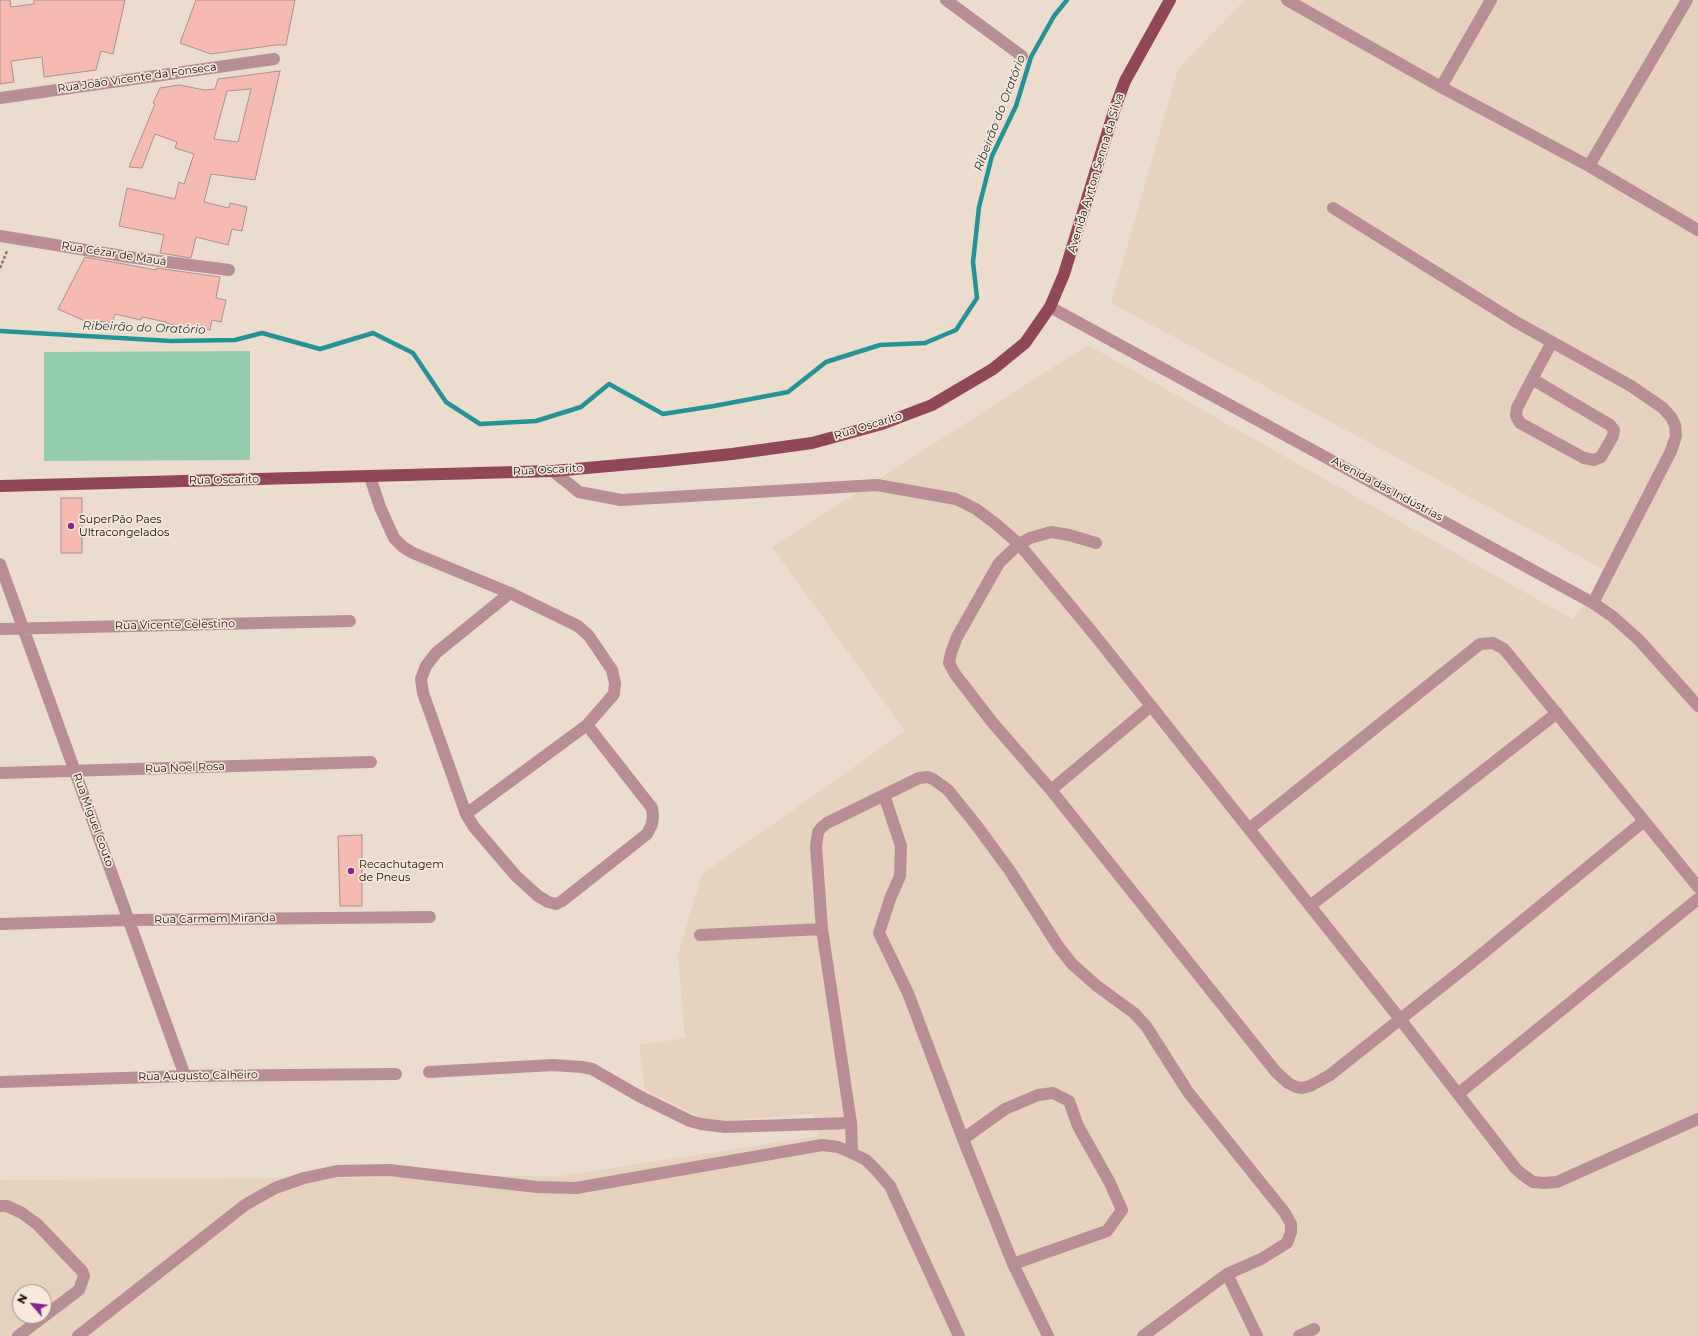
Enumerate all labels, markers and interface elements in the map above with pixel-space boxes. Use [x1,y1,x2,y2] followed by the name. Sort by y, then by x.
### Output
[971,53,1029,173] water label: Ribeirão do Oratório
[57,60,217,96] street label: Rua João Vicente da Fonseca
[1065,92,1127,254] street label: Avenida Ayrton Senna da Silva
[61,239,167,269] street label: Rua Cézar de Mauá
[82,319,206,337] water label: Ribeirão do Oratório
[832,409,904,443] street label: Rua Oscarito
[1329,454,1445,524] street label: Avenida das Indústrias
[513,462,583,478] street label: Rua Oscarito
[189,473,259,487] street label: Rua Oscarito
[79,513,169,539] place label: SuperPão Paes Ultracongelados
[66,521,76,531] marker: SuperPão Paes Ultracongelados
[115,617,235,633] street label: Rua Vicente Celestino
[145,760,225,776] street label: Rua Noel Rosa
[70,771,116,869] street label: Rua Miguel Couto
[359,858,444,884] place label: Recachutagem de Pneus
[346,866,356,876] marker: Recachutagem de Pneus
[154,911,276,927] street label: Rua Carmem Miranda
[138,1068,258,1084] street label: Rua Augusto Calheiro
[12,1284,52,1324] north arrow
[14,1292,31,1306] text: N

